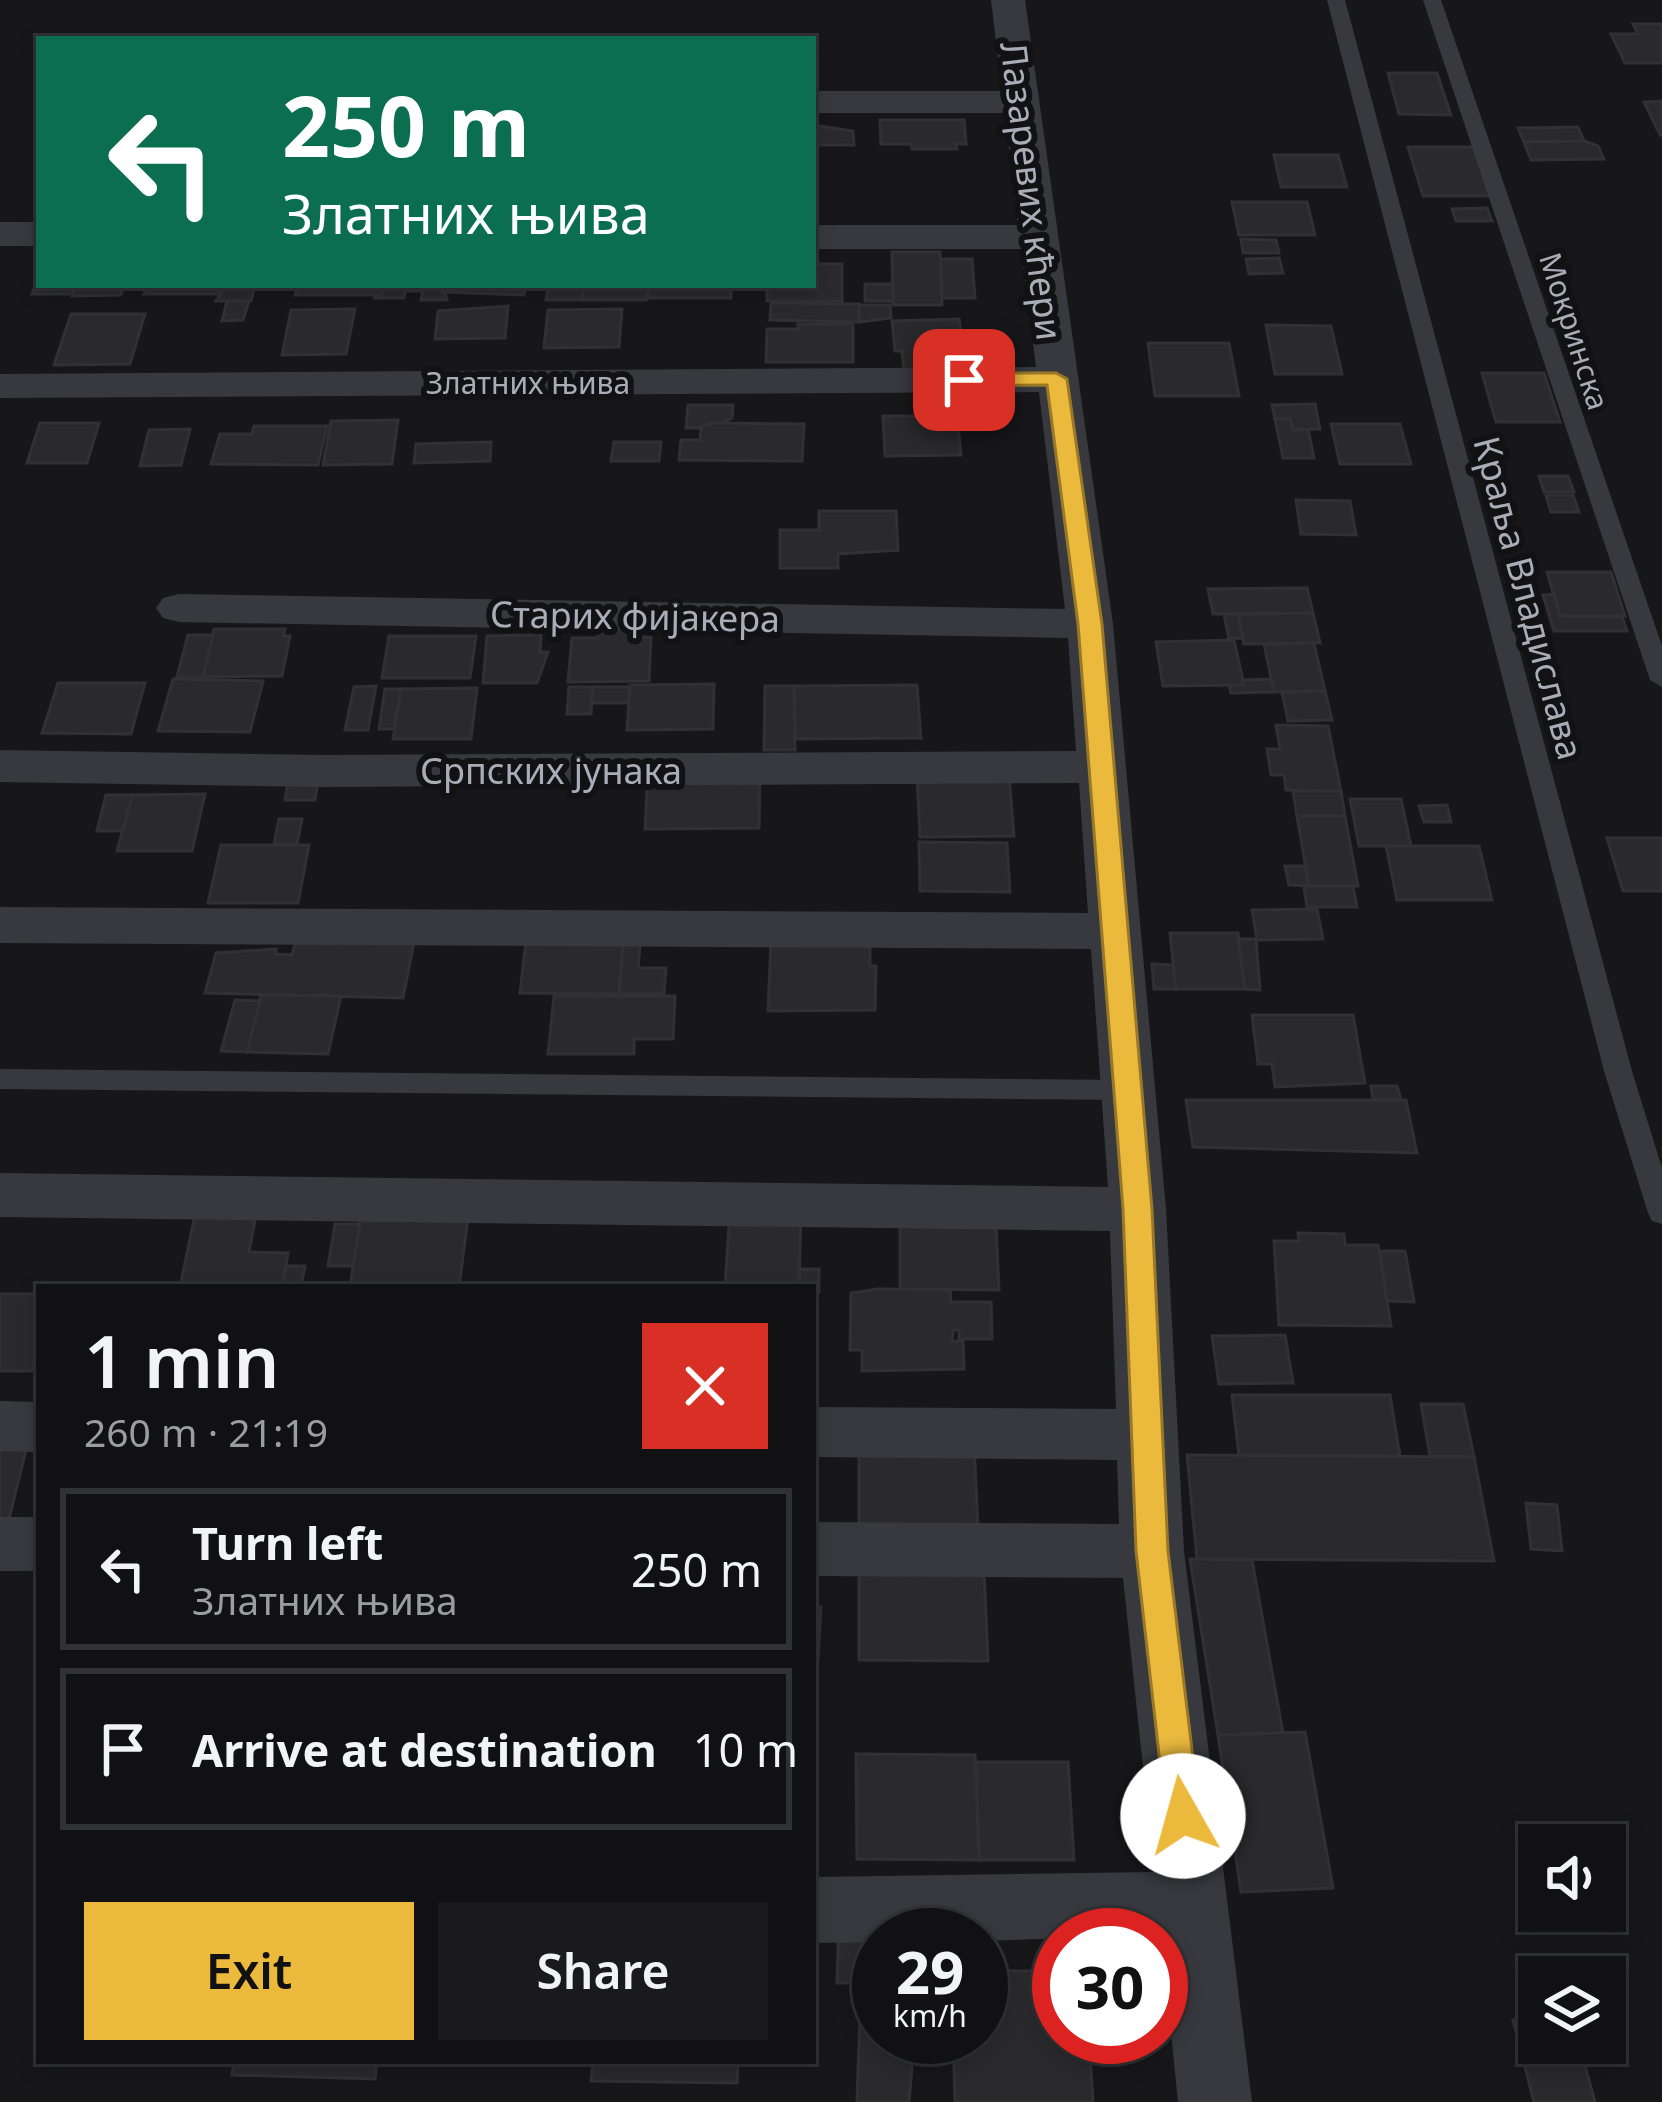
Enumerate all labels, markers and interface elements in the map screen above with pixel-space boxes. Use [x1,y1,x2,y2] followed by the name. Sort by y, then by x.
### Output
[989,39,1075,343] street label: Лазаревих кћери
[282,67,530,182] text: 250 m
[84,84,240,240] icon: left
[282,176,650,250] text: Златних њива
[1530,247,1620,415] street label: Мокринска
[913,329,1015,431] pin
[931,347,997,413] icon: arrive
[426,362,630,403] street label: Златних њива
[1462,431,1596,765] street label: Краља Владислава
[490,589,780,643] street label: Старих фијакера
[420,746,682,795] street label: Српских јунака
[84,1311,279,1409] text: 1 min
[642,1323,768,1449] button: close
[84,1405,328,1458] text: 260 m · 21:19
[192,1512,383,1573] text: Turn left
[90,1536,156,1602] icon: left
[631,1539,762,1600] text: 250 m
[192,1573,458,1626] text: Златних њива
[90,1716,156,1782] icon: arrive
[192,1719,657,1780] text: Arrive at destination
[693,1719,798,1780] text: 10 m
[1120,1753,1246,1879] position arrow
[1518,1824,1626,2064] map controls
[1518,1824,1626,1932] button: sound
[84,1902,414,2040] button: Exit
[438,1902,768,2040] button: Share
[1032,1908,1188,2064] speed limit sign: 30
[896,1930,964,2012] text: 29
[1518,1956,1626,2064] button: layers
[893,1995,967,2036] text: km/h

